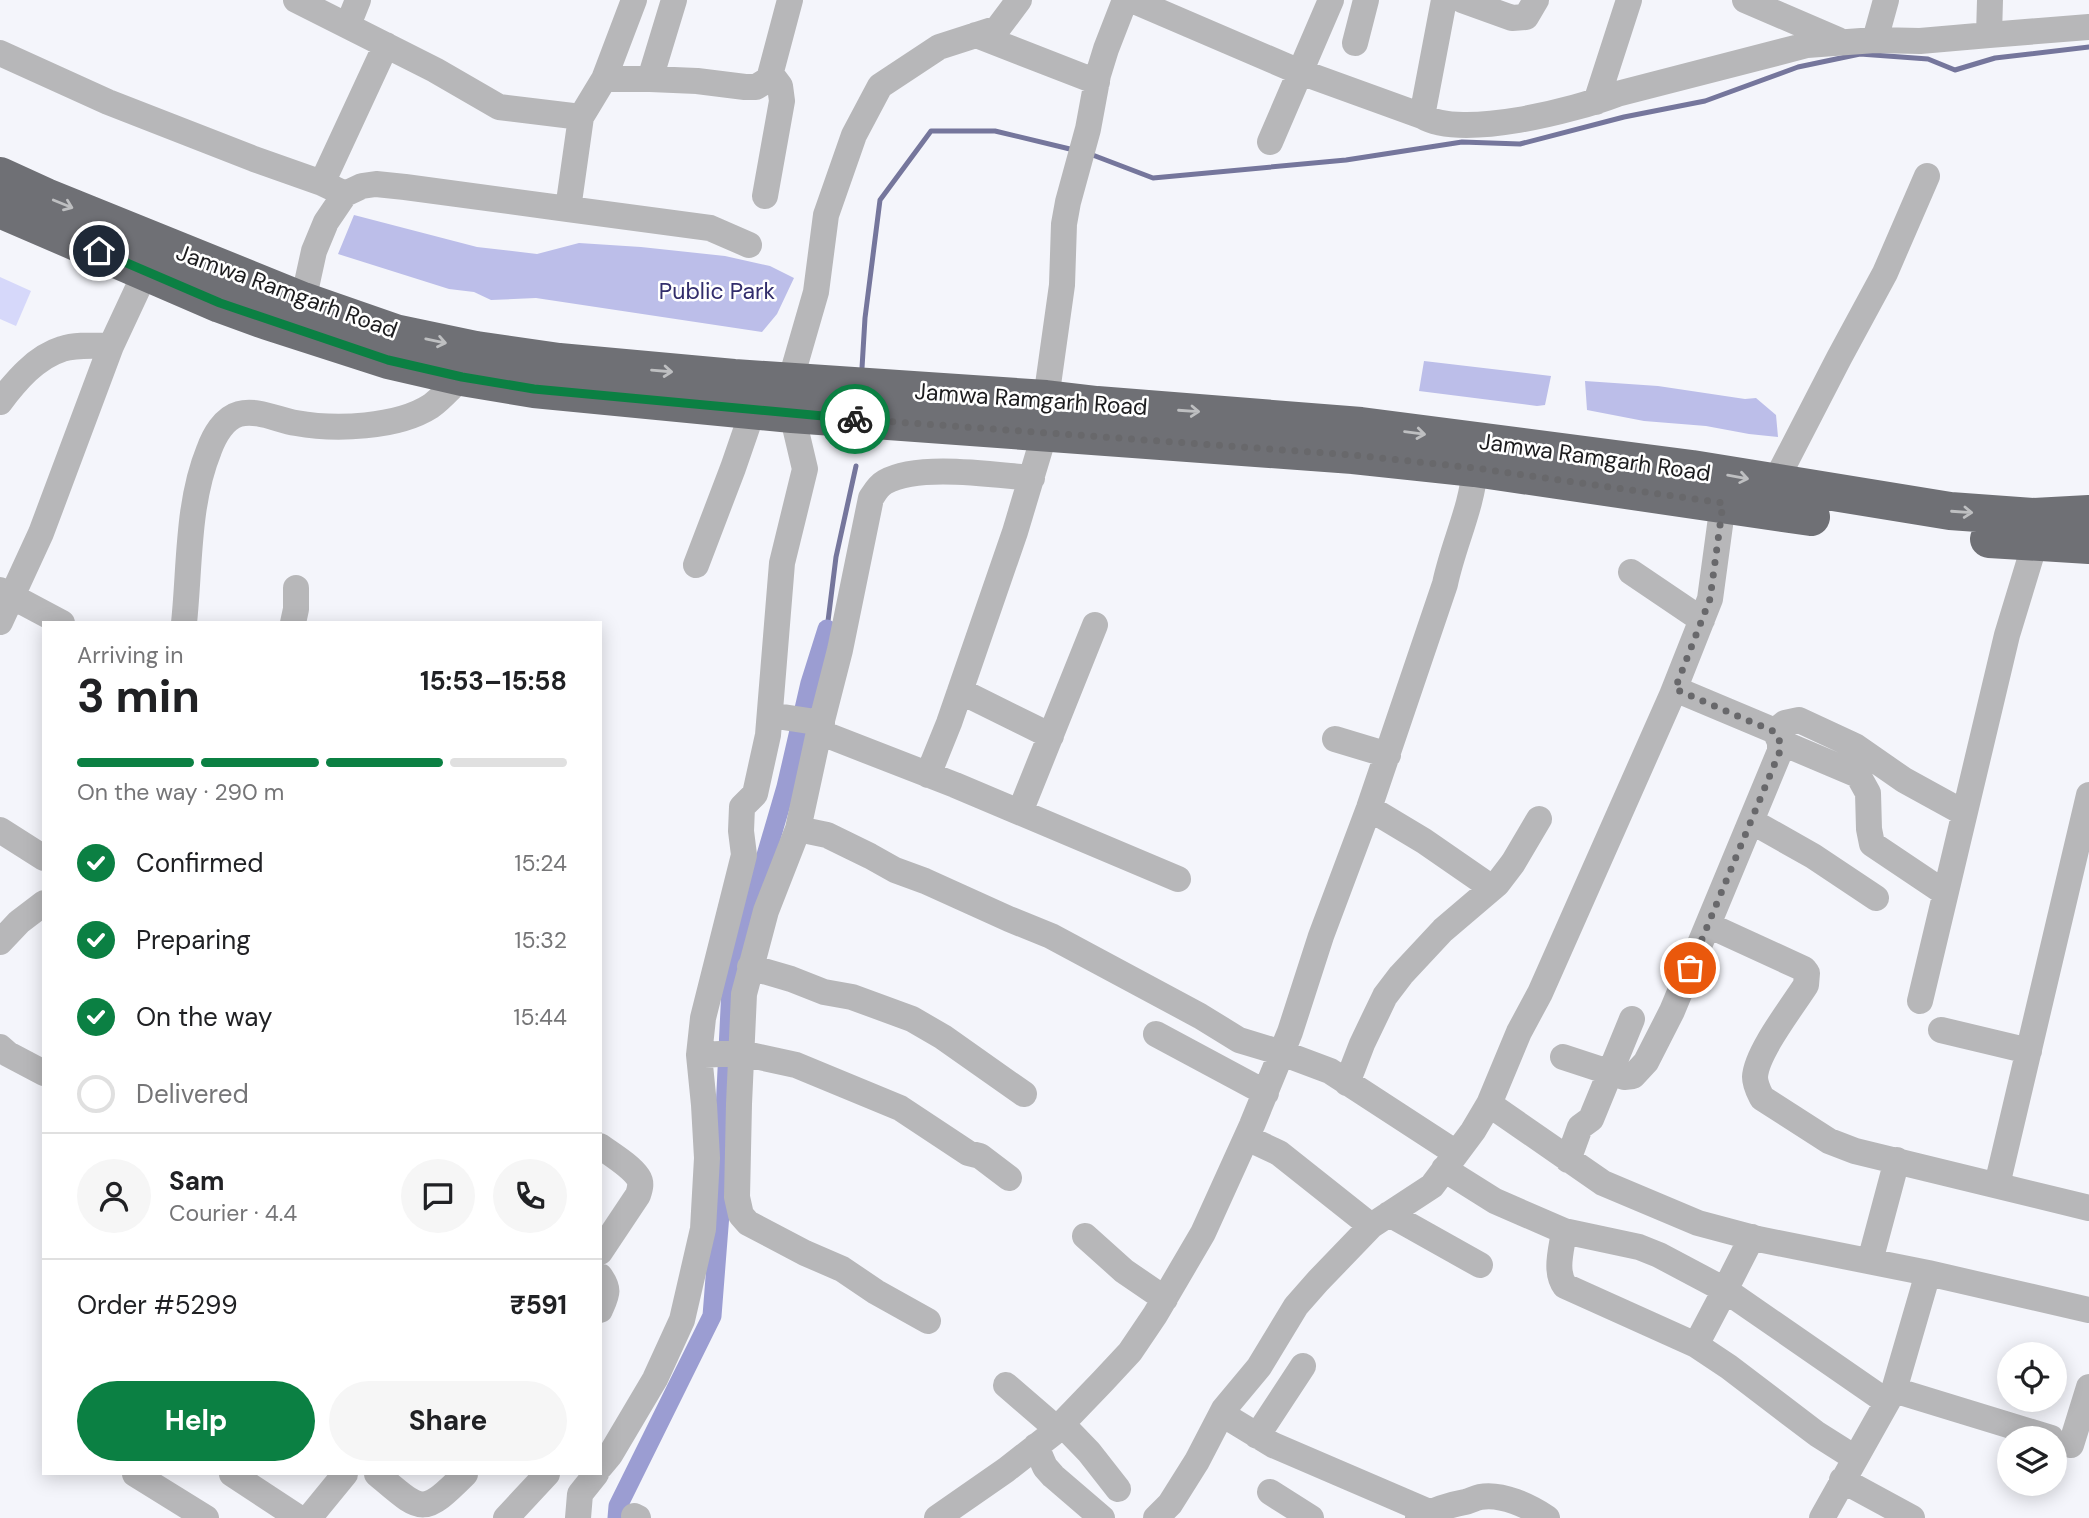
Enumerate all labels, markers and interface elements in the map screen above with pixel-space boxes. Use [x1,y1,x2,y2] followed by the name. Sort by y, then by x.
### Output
[51,198,73,211] one-way arrow
[69,221,129,281] pin
[80,232,118,270] icon: home
[172,237,402,345] street label: Jamwa Ramgarh Road
[659,276,776,306] park label: Public Park
[424,335,447,349] one-way arrow
[650,365,672,378] one-way arrow
[914,376,1148,422] street label: Jamwa Ramgarh Road
[820,384,890,454] courier
[836,400,874,438] icon: bike
[1177,405,1200,418] one-way arrow
[1403,426,1426,439] one-way arrow
[1477,426,1713,488] street label: Jamwa Ramgarh Road
[1726,471,1749,484] one-way arrow
[1951,506,1973,519] one-way arrow
[77,640,183,670] text: Arriving in
[420,664,567,698] text: 15:53–15:58
[77,666,200,726] text: 3 min
[77,777,284,807] text: On the way · 290 m
[77,844,115,882] icon: check
[136,846,263,880] text: Confirmed
[514,848,567,878] text: 15:24
[77,921,115,959] icon: check
[136,923,251,957] text: Preparing
[514,925,567,955] text: 15:32
[1660,938,1720,998] pin
[1671,949,1709,987] icon: bag
[77,998,115,1036] icon: check
[136,1000,272,1034] text: On the way
[513,1002,567,1032] text: 15:44
[136,1077,249,1111] text: Delivered
[77,1159,151,1233] button: person
[401,1159,475,1233] button: chat
[493,1159,567,1233] button: phone
[169,1164,224,1198] text: Sam
[169,1198,297,1228] text: Courier · 4.4
[77,1288,238,1322] text: Order #5299
[510,1288,567,1322] text: ₹591
[1997,1342,2067,1496] map controls
[1997,1342,2067,1412] button: locate
[77,1381,315,1461] button: Help
[329,1381,567,1461] button: Share
[1997,1426,2067,1496] button: layers

